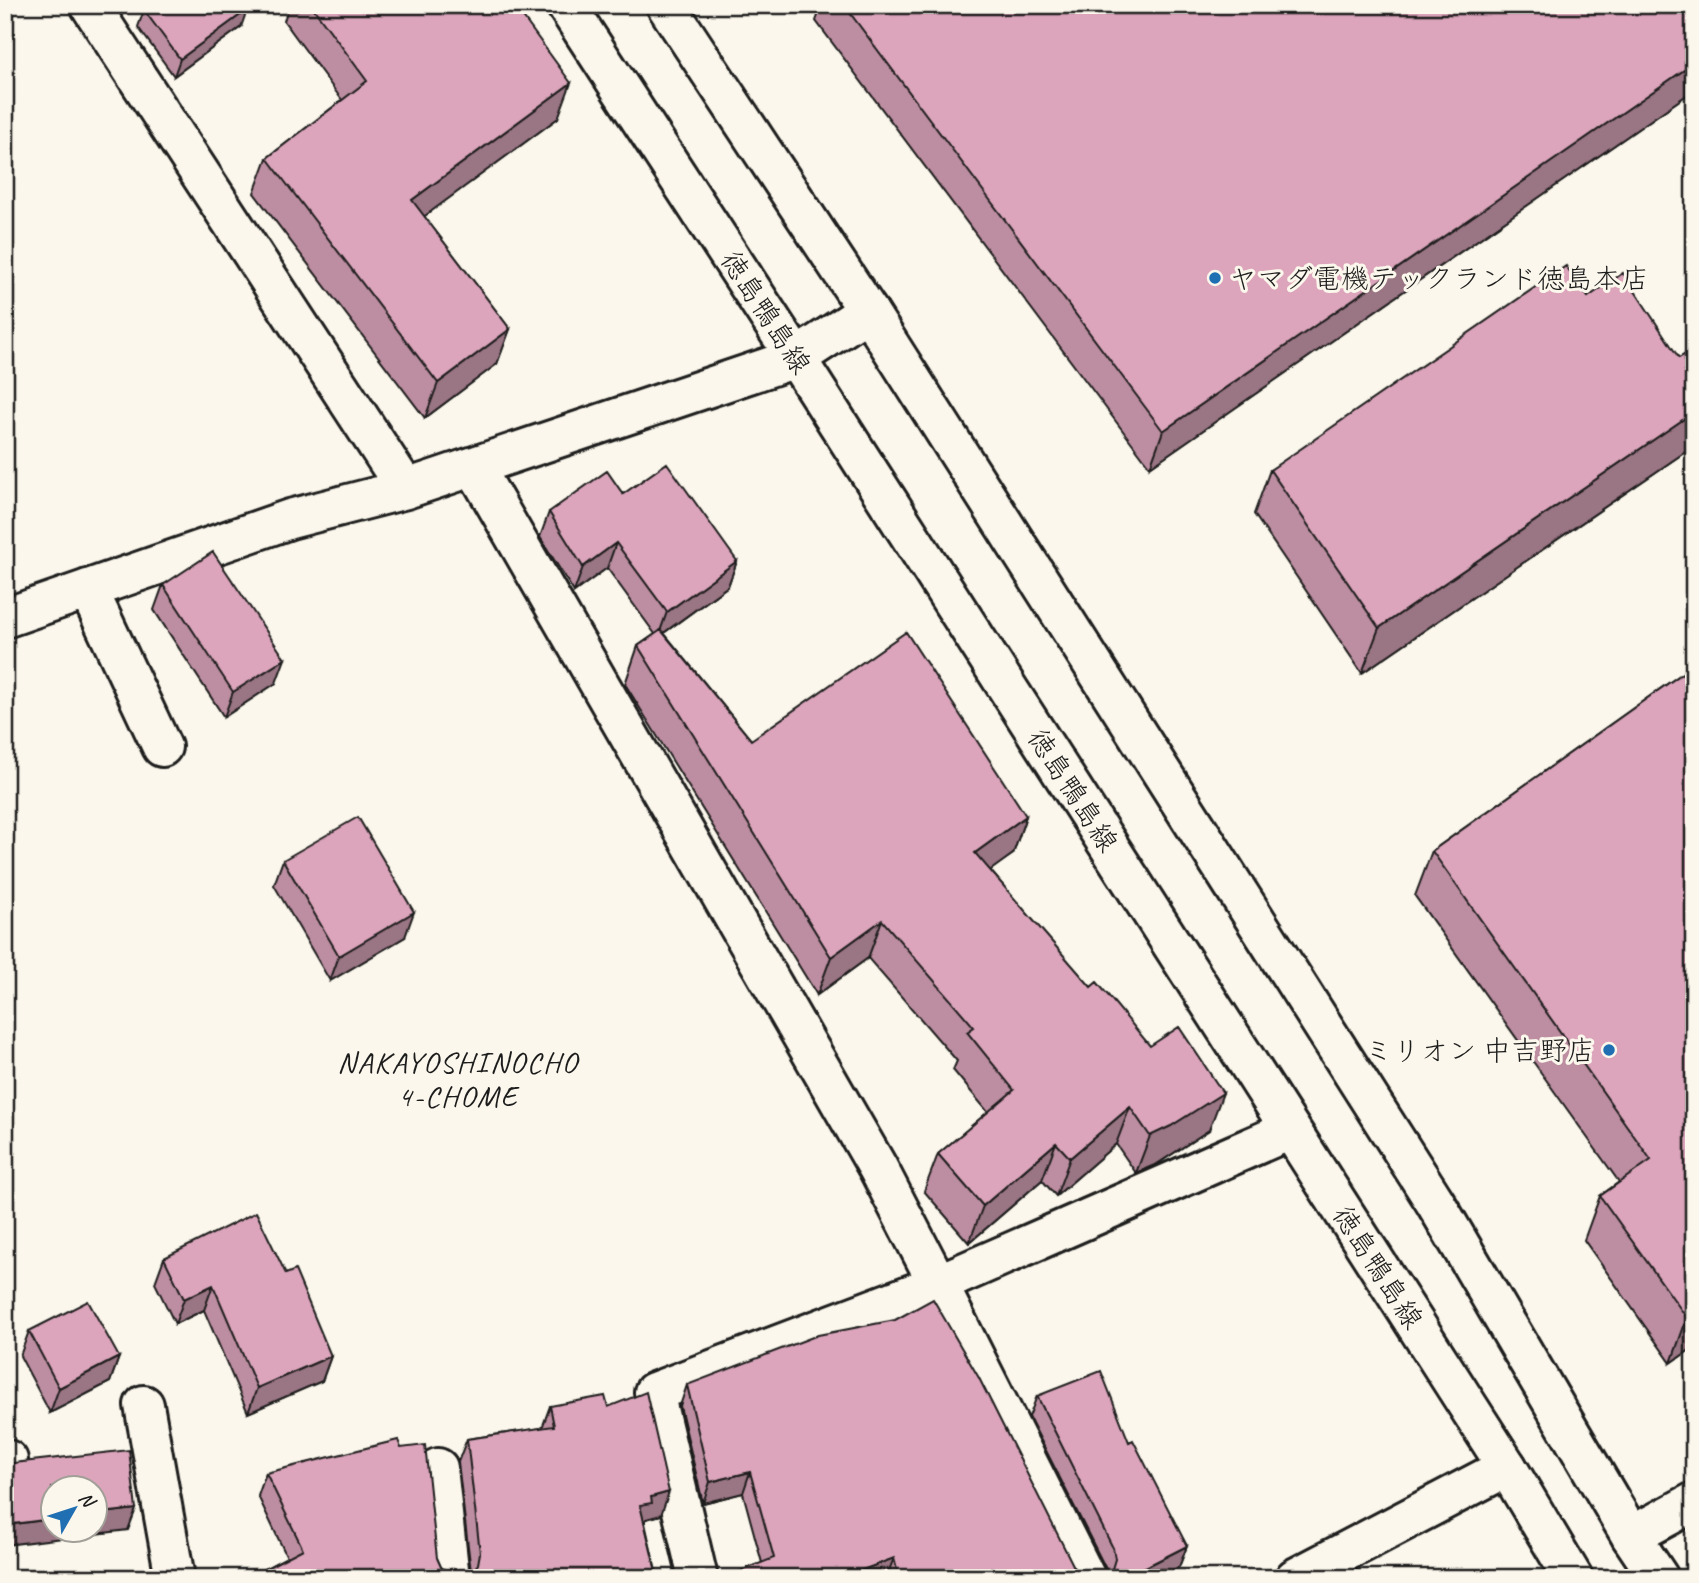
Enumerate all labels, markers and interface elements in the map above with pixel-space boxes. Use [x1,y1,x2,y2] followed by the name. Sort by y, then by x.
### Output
[713,244,819,380] street label: 徳島鴨島線
[1229,261,1649,296] place label: ヤマダ電機テックランド徳島本店
[1207,270,1223,286] marker: ヤマダ電機テックランド徳島本店
[1020,722,1126,858] street label: 徳島鴨島線
[1364,1033,1595,1068] place label: ミリオン 中吉野店
[1601,1042,1617,1058] marker: ミリオン 中吉野店
[337,1043,580,1115] district label: NAKAYOSHINOCHO 4-CHOME
[1325,1199,1431,1335] street label: 徳島鴨島線
[38,1474,108,1544] north arrow
[73,1487,101,1514] text: N

